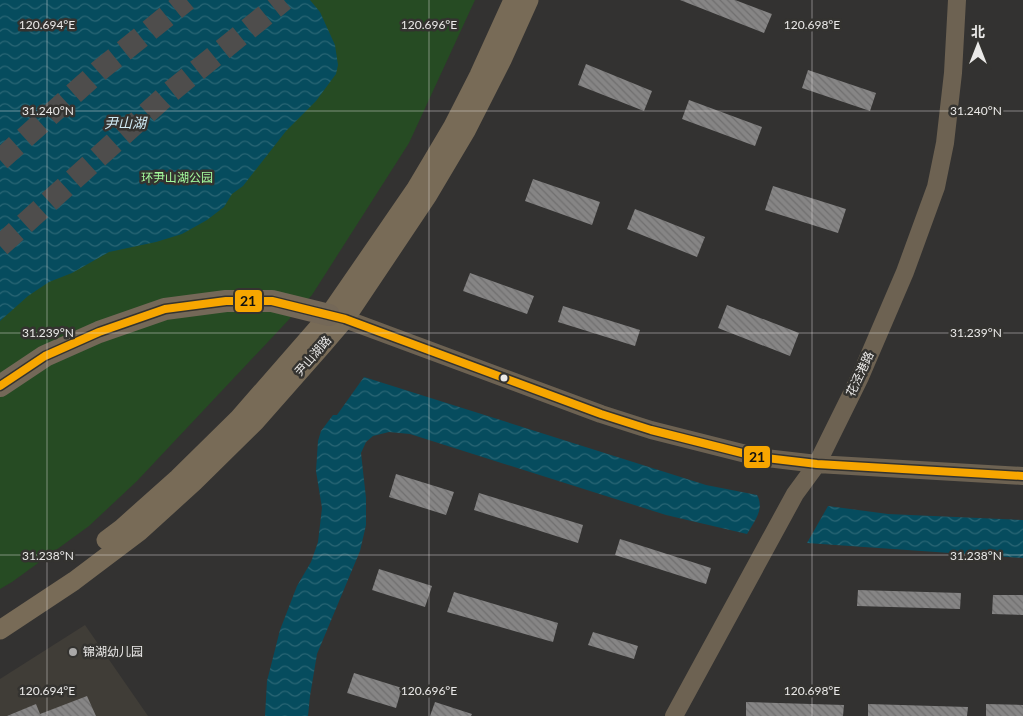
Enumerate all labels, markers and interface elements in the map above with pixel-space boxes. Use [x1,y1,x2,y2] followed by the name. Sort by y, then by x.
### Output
[19,17,75,32] text: 120.694°E
[401,17,457,32] text: 120.696°E
[784,17,840,32] text: 120.698°E
[953,20,1003,70] north arrow
[971,23,985,40] text: 北
[22,103,74,118] text: 31.240°N
[950,103,1002,118] text: 31.240°N
[104,114,148,131] water label: 尹山湖
[141,170,213,185] park label: 环尹山湖公园
[234,289,263,313] line badge: 21
[240,292,256,309] text: 21
[22,325,74,340] text: 31.239°N
[950,325,1002,340] text: 31.239°N
[291,333,334,379] street label: 尹山湖路
[843,349,876,399] street label: 花泾港路
[499,373,509,383] unlabelled marker
[743,445,771,469] line badge: 21
[749,448,765,465] text: 21
[22,548,74,563] text: 31.238°N
[950,548,1002,563] text: 31.238°N
[83,644,143,659] place label: 锦湖幼儿园
[67,646,79,658] marker: 锦湖幼儿园
[19,683,75,698] text: 120.694°E
[401,683,457,698] text: 120.696°E
[784,683,840,698] text: 120.698°E

